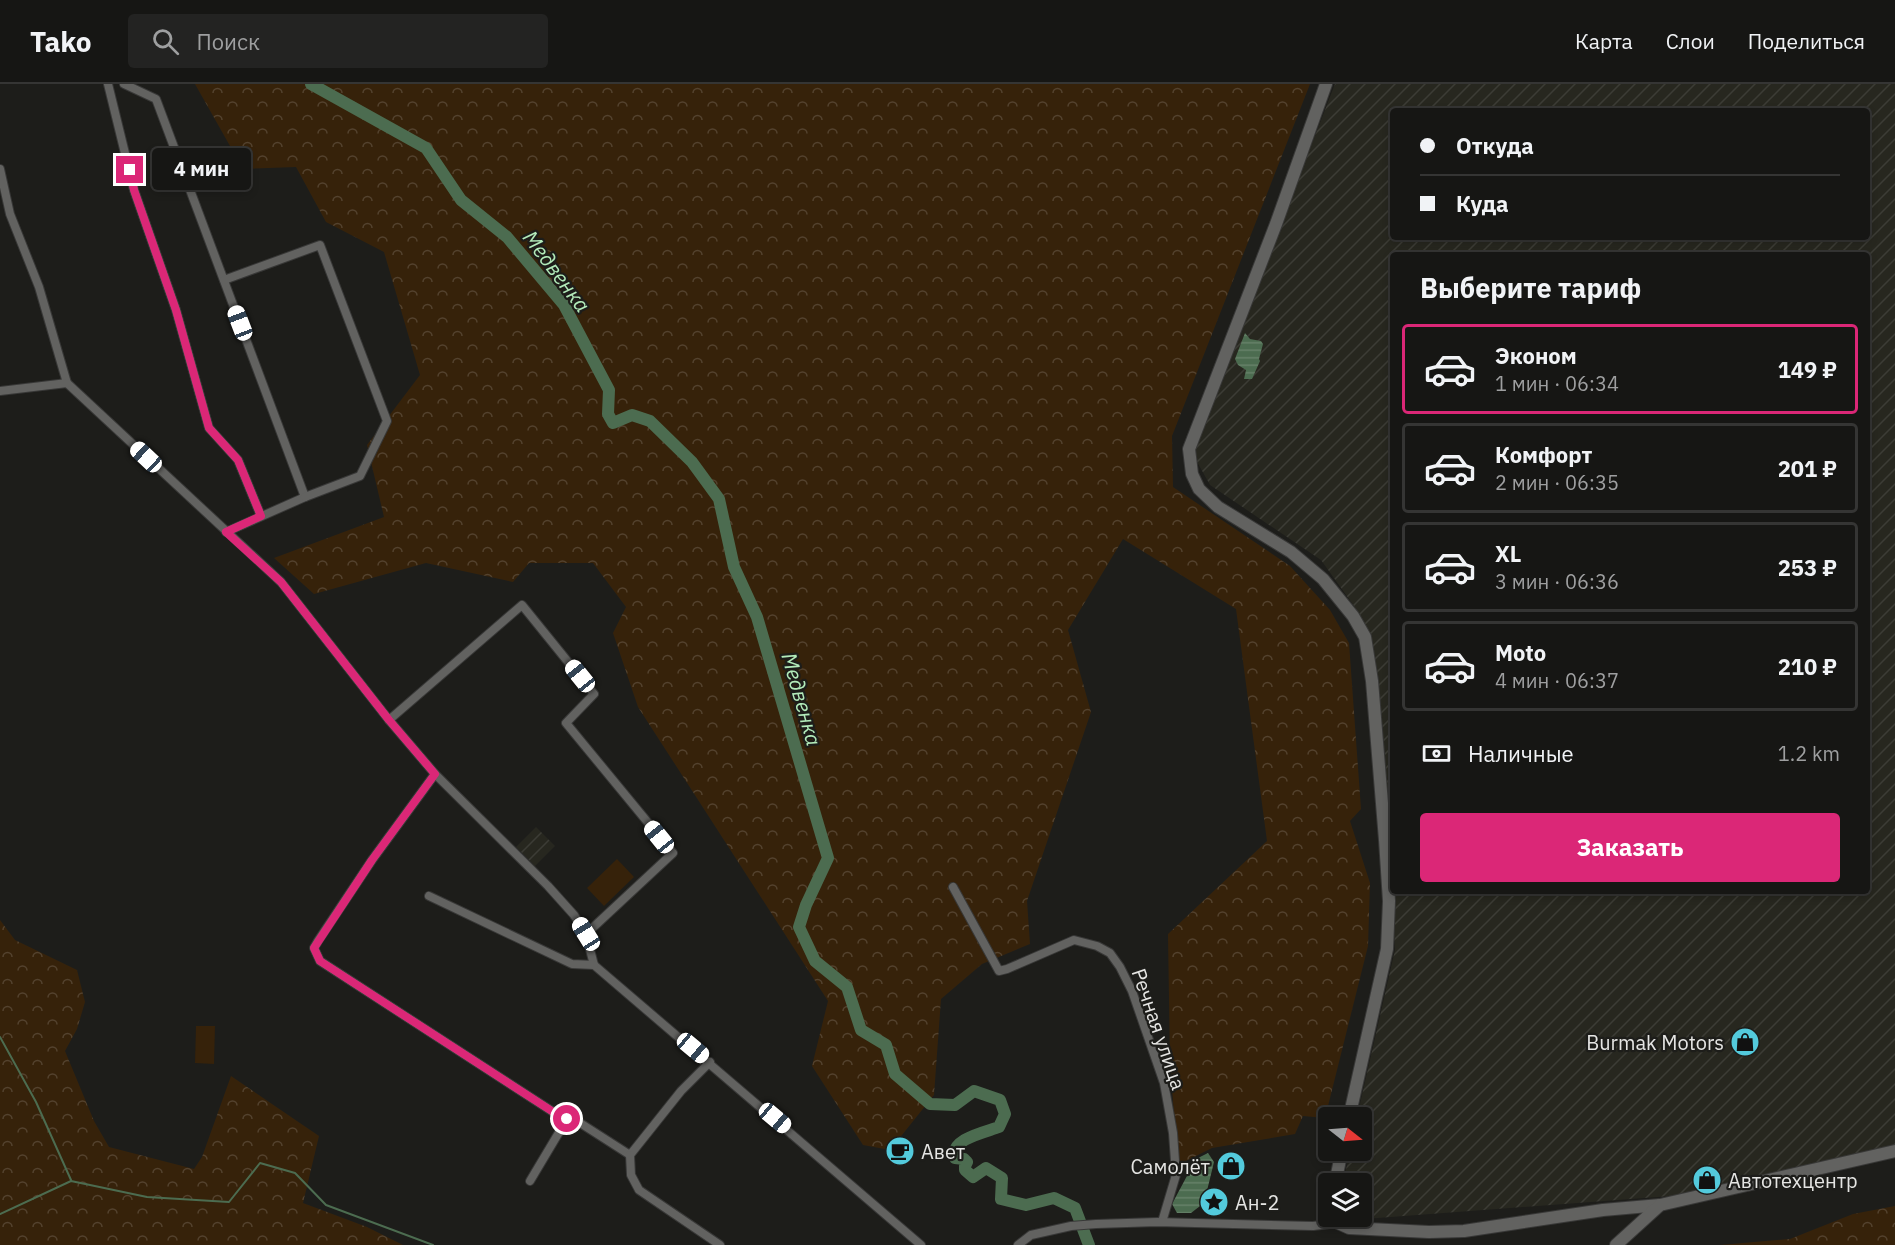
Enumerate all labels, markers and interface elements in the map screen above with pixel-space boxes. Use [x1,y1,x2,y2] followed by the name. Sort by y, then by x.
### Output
[128,14,548,68] search box
[30,23,92,60] text: Tako
[149,25,182,58] icon: search
[197,27,260,56] text: Поиск
[1575,27,1633,55] text: Карта
[1666,27,1715,55] text: Слои
[1748,27,1865,55] text: Поделиться
[1456,131,1534,160] text: Откуда
[151,149,250,191] callout: 4 мин
[174,155,229,182] text: 4 мин
[116,156,143,183] route end
[1456,189,1509,218] text: Куда
[517,224,597,318] water label: Медвенка
[1420,270,1641,305] text: Выберите тариф
[225,303,255,343] car
[1495,341,1577,370] text: Эконом
[1423,342,1477,396] icon: car
[1778,355,1837,384] text: 149 ₽
[1495,370,1619,397] text: 1 мин · 06:34
[127,438,165,476] car
[1495,440,1592,469] text: Комфорт
[1423,441,1477,495] icon: car
[1778,454,1837,483] text: 201 ₽
[1495,469,1619,496] text: 2 мин · 06:35
[1495,539,1521,568] text: XL
[1423,540,1477,594] icon: car
[1778,553,1837,582] text: 253 ₽
[1495,568,1619,595] text: 3 мин · 06:36
[1495,638,1546,667] text: Moto
[1423,639,1477,693] icon: car
[775,649,829,749] water label: Медвенка
[1778,652,1837,681] text: 210 ₽
[562,656,598,696] car
[1495,667,1619,694] text: 4 мин · 06:37
[1420,737,1453,770] icon: cash
[1468,739,1574,768] text: Наличные
[1778,740,1840,767] text: 1.2 km
[1420,813,1840,882] button: Заказать
[641,817,677,857] car
[569,914,603,954] car
[1126,965,1192,1094] street label: Речная улица
[1729,1026,1761,1058] shop icon: Burmak Motors
[1586,1029,1724,1056] place label: Burmak Motors
[673,1030,713,1066] car
[755,1100,795,1136] car
[553,1105,580,1132] route start
[1318,1107,1372,1161] north arrow
[1318,1107,1372,1227] map controls
[884,1135,916,1167] cafe icon: Авет
[921,1138,966,1165] place label: Авет
[1215,1150,1247,1182] shop icon: Самолёт
[1130,1153,1211,1180] place label: Самолёт
[1691,1164,1723,1196] shop icon: Автотехцентр
[1728,1167,1858,1194] place label: Автотехцентр
[1318,1173,1372,1227] button: layers
[1198,1186,1230,1218] place icon: Ан-2
[1235,1189,1280,1216] place label: Ан-2

